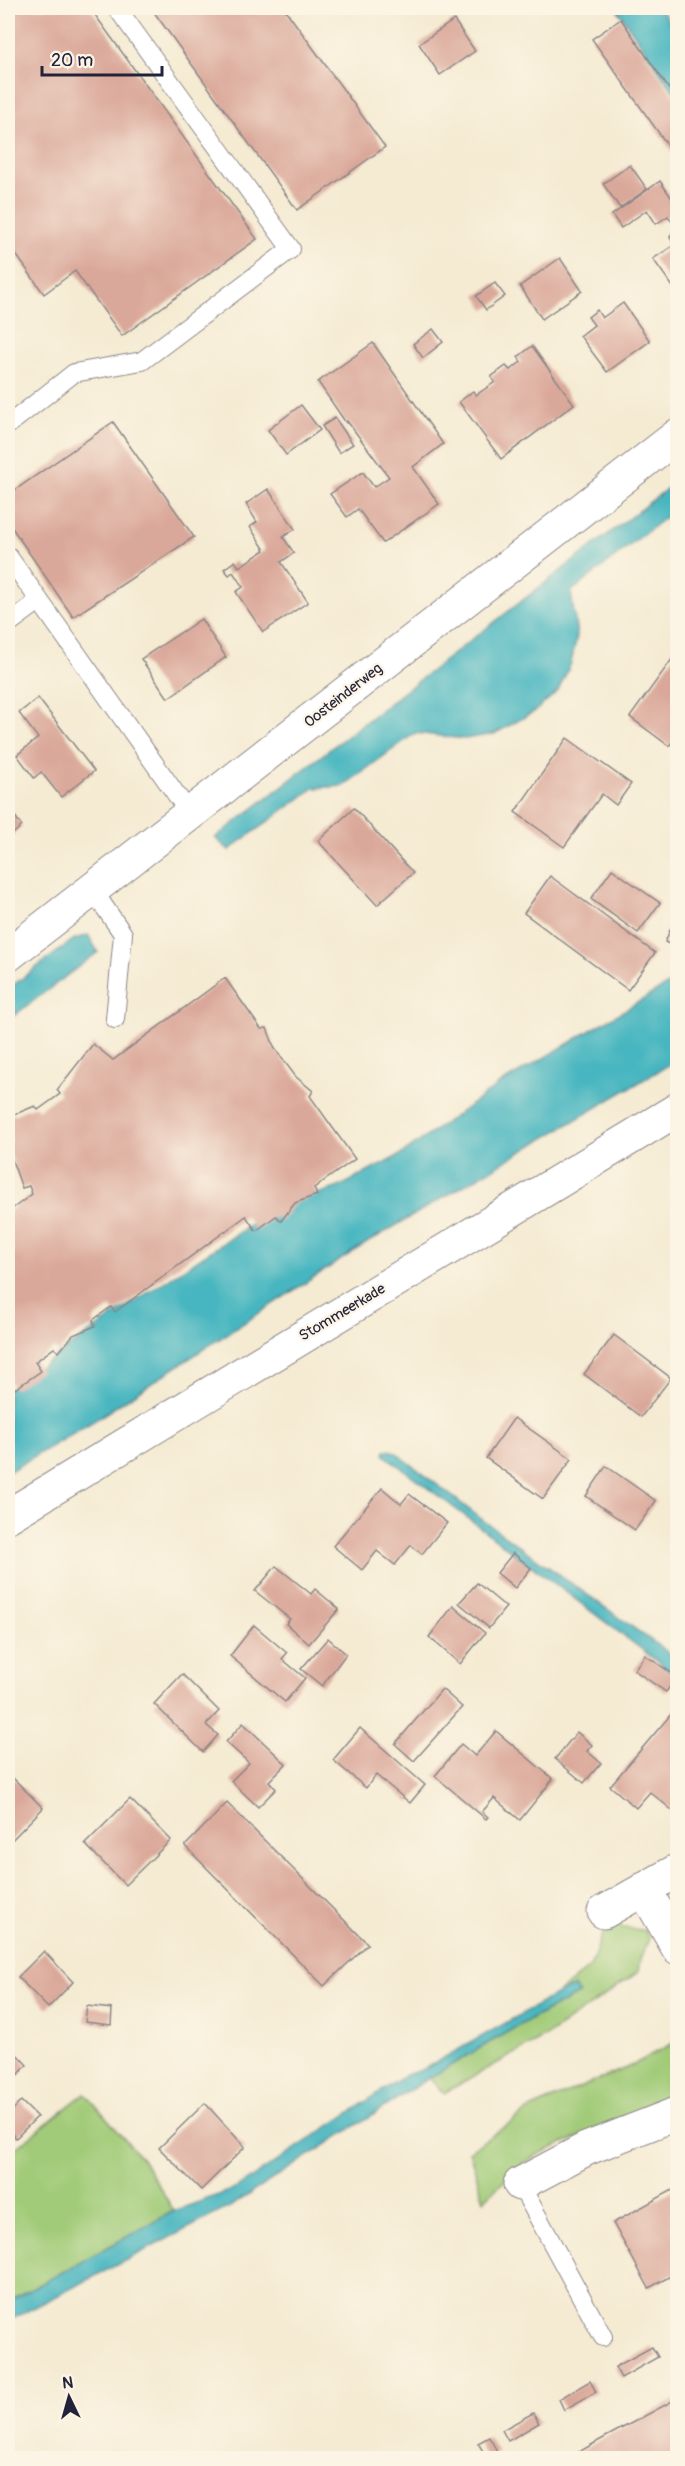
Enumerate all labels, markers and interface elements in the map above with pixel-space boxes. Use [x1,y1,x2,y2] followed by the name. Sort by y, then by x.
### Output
[42,39,162,77] scale bar
[51,49,93,72] text: 20 m
[300,659,386,732] street label: Oosteinderweg
[296,1279,389,1346] street label: Stommeerkade
[39,2367,99,2427] north arrow
[62,2373,74,2393] text: N

